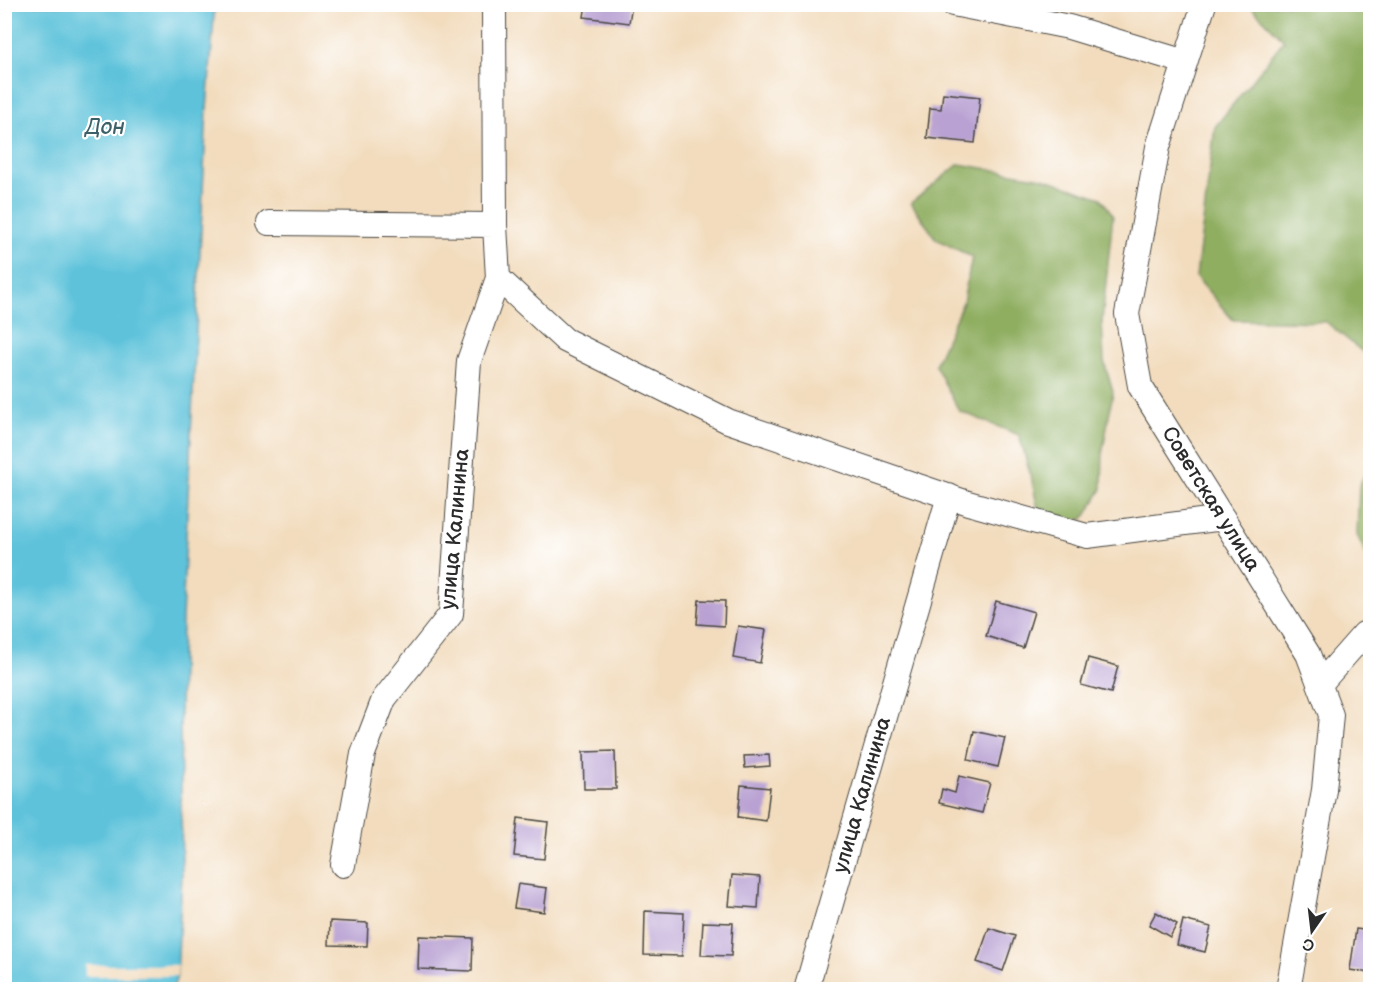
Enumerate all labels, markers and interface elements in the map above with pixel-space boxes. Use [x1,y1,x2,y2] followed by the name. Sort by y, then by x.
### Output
[83,114,125,141] water label: Дон
[1156,422,1266,577] street label: Советская улица
[436,447,475,610] street label: улица Калинина
[828,713,896,876] street label: улица Калинина
[1282,901,1342,961] north arrow
[1301,934,1316,955] text: С

